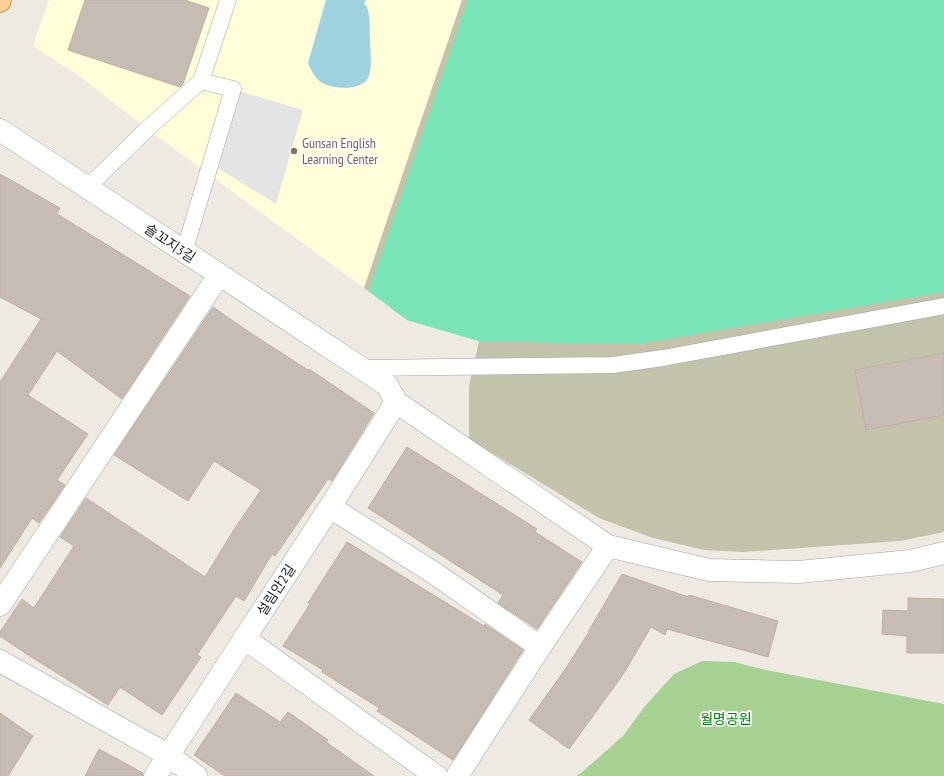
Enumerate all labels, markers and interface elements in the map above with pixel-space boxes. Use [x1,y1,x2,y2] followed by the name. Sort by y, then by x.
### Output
[302,134,378,168] place label: Gunsan English Learning Center
[289,146,299,156] marker: Gunsan English Learning Center
[141,219,199,267] street label: 솔꼬지3길
[253,561,299,619] street label: 설림안2길
[700,710,752,728] park label: 월명공원

